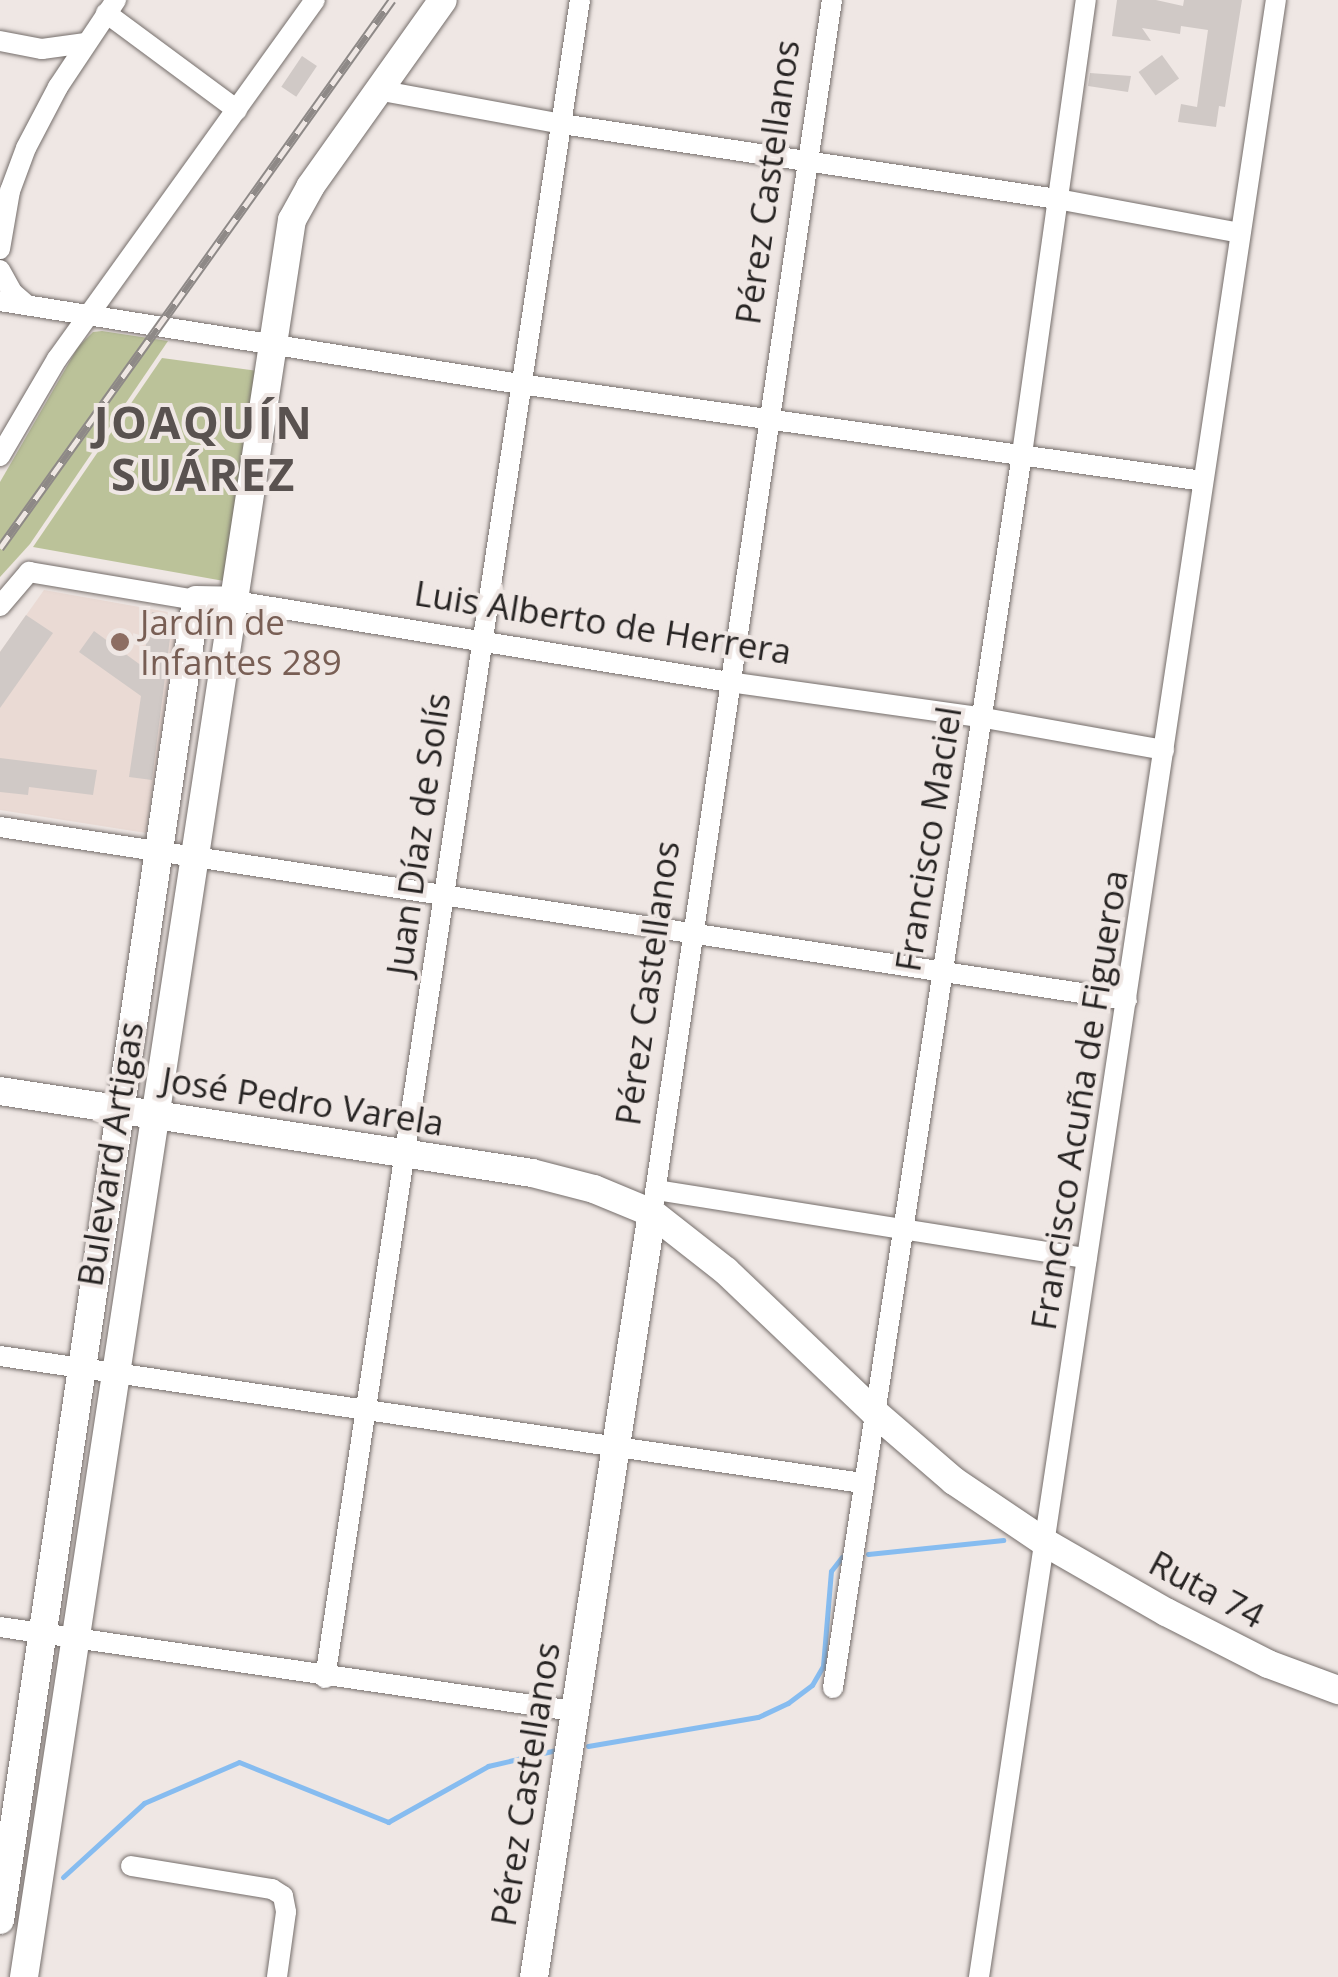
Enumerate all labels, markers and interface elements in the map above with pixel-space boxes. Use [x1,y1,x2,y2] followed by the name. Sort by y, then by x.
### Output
[726,37,808,327] street label: Pérez Castellanos
[94,395,314,501] district label: JOAQUÍN SUÁREZ
[412,571,794,673] street label: Luis Alberto de Herrera
[140,601,342,683] place label: Jardín de Infantes 289
[109,631,131,653] marker: Jardín de Infantes 289
[377,690,459,978] street label: Juan Díaz de Solís
[886,704,970,974] street label: Francisco Maciel
[606,838,688,1128] street label: Pérez Castellanos
[1022,867,1136,1333] street label: Francisco Acuña de Figueroa
[68,1019,152,1289] street label: Bulevard Artigas
[159,1058,447,1144] street label: José Pedro Varela
[1142,1541,1272,1637] street label: Ruta 74
[482,1639,568,1929] street label: Pérez Castellanos

